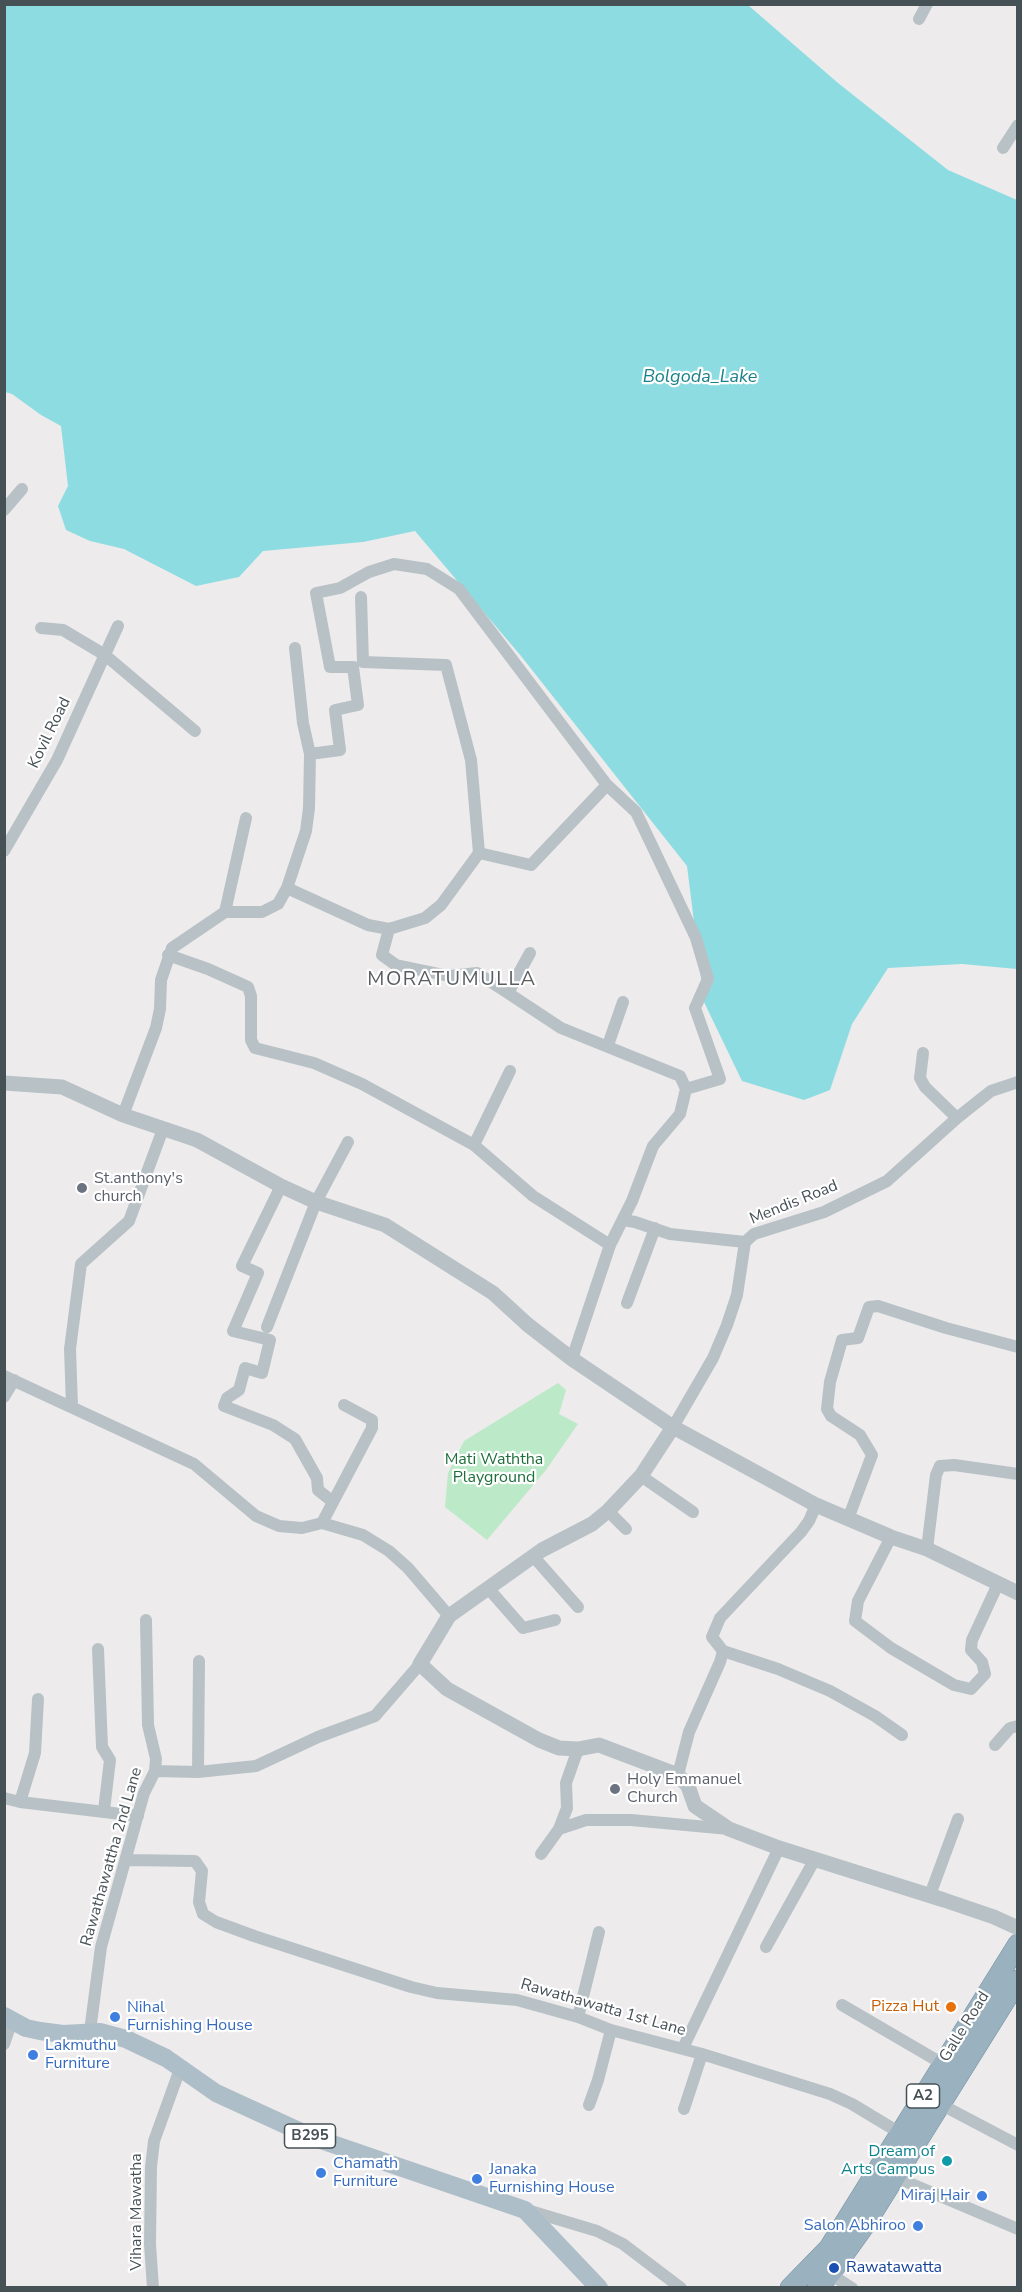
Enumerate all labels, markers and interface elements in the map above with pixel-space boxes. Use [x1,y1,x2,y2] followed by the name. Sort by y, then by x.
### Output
[643,367,757,389] water label: Bolgoda_Lake
[25,694,75,772] street label: Kovil Road
[367,968,537,992] district label: MORATUMULLA
[94,1169,183,1207] place label: St.anthony's church
[747,1177,841,1229] street label: Mendis Road
[75,1181,89,1195] marker: St.anthony's church
[445,1450,543,1488] park label: Mati Waththa Playground
[77,1765,147,1949] street label: Rawathawattha 2nd Lane
[627,1770,741,1808] place label: Holy Emmanuel Church
[608,1782,622,1796] marker: Holy Emmanuel Church
[518,1975,688,2041] street label: Rawathawatta 1st Lane
[936,1988,994,2066] street label: Galle Road
[871,1997,939,2017] place label: Pizza Hut
[127,1998,252,2036] place label: Nihal Furnishing House
[944,2000,958,2014] marker: Pizza Hut
[108,2010,122,2024] marker: Nihal Furnishing House
[45,2036,117,2074] place label: Lakmuthu Furniture
[26,2048,40,2062] marker: Lakmuthu Furniture
[906,2084,940,2108] road number: A2
[284,2124,336,2148] road number: B295
[841,2142,935,2180] place label: Dream of Arts Campus
[127,2153,147,2271] street label: Vihara Mawatha
[333,2154,398,2192] place label: Chamath Furniture
[940,2154,954,2168] marker: Dream of Arts Campus
[489,2160,614,2198] place label: Janaka Furnishing House
[314,2166,328,2180] marker: Chamath Furniture
[470,2172,484,2186] marker: Janaka Furnishing House
[900,2186,970,2206] place label: Miraj Hair
[975,2189,989,2203] marker: Miraj Hair
[804,2216,906,2236] place label: Salon Abhiroo
[911,2219,925,2233] marker: Salon Abhiroo
[846,2258,942,2278] place label: Rawatawatta
[827,2261,841,2275] marker: Rawatawatta

